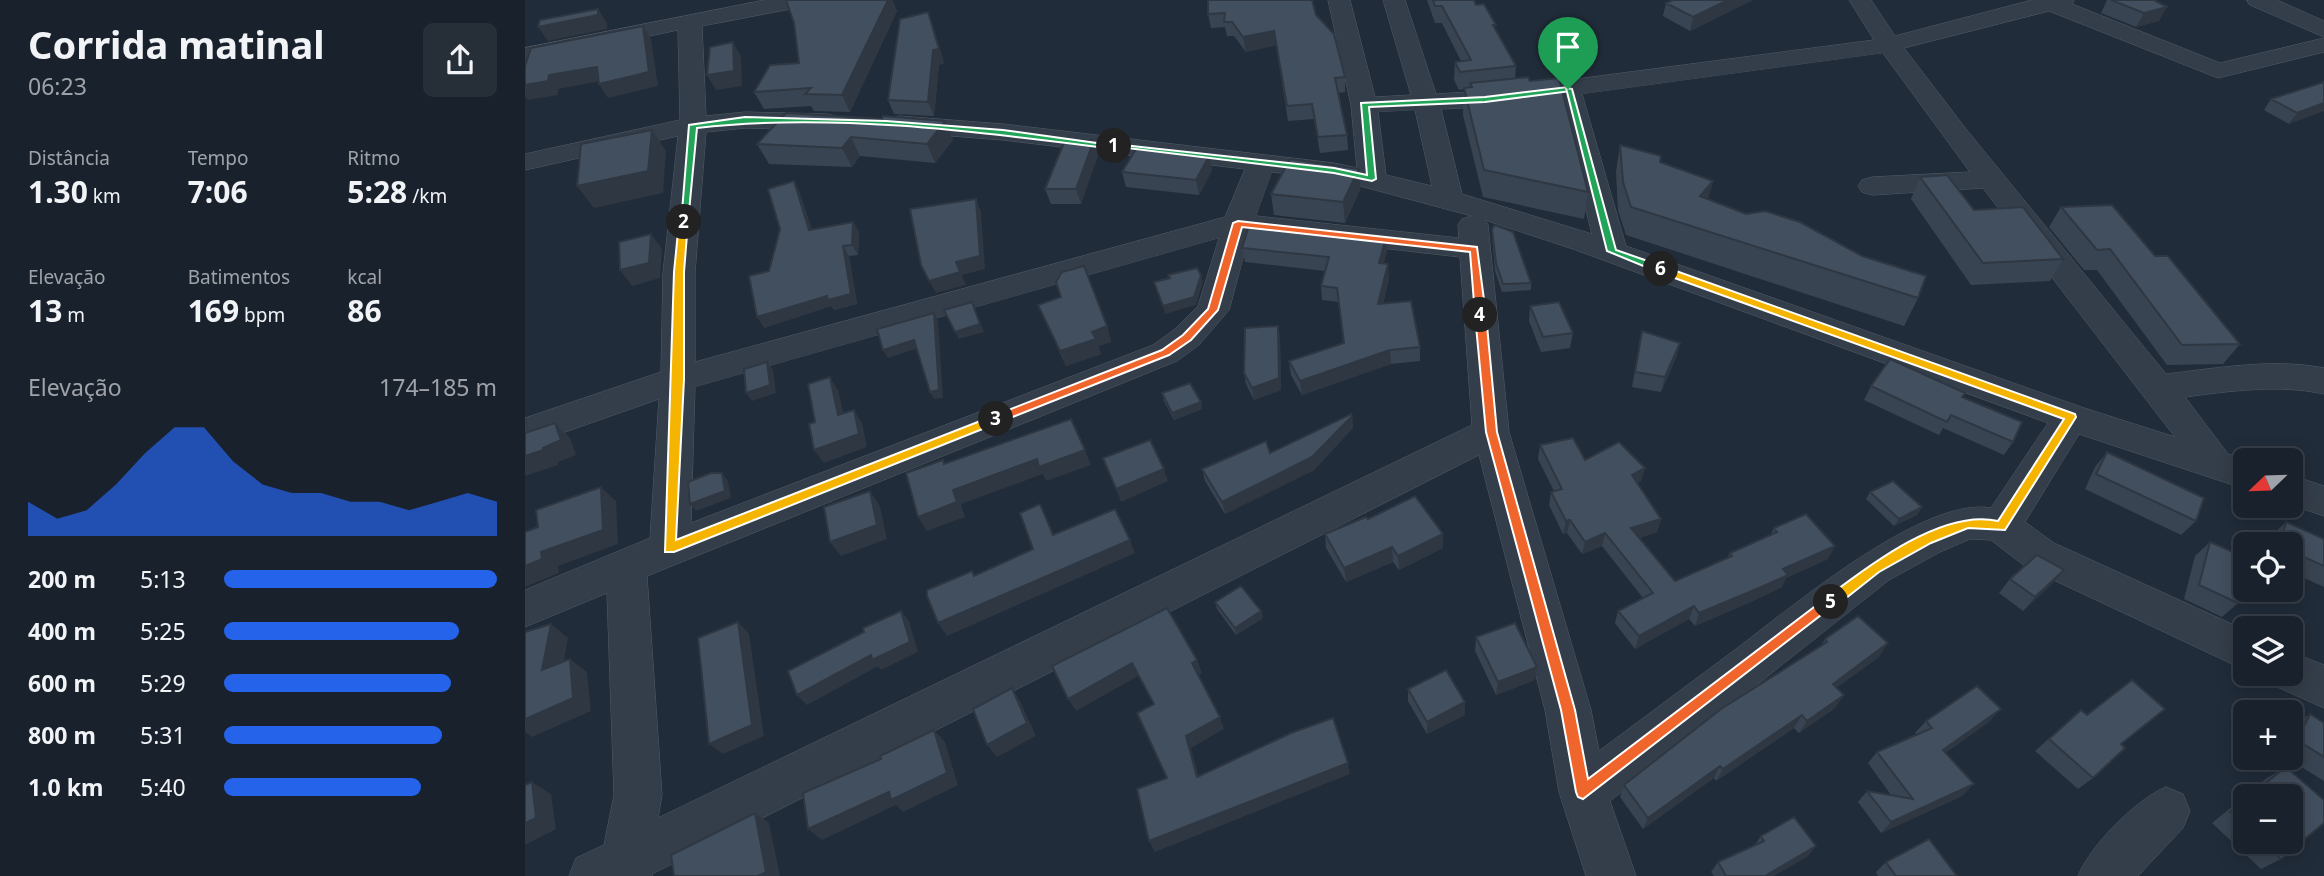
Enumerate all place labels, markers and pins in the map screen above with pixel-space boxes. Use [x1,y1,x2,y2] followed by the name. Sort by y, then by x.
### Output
[1538,17,1598,89] pin
[1097,128,1131,164] pin: 1
[667,204,701,240] pin: 2
[1643,252,1679,286] pin: 6
[1462,298,1497,332] pin: 4
[979,402,1014,436] pin: 3
[1813,584,1849,620] pin: 5

